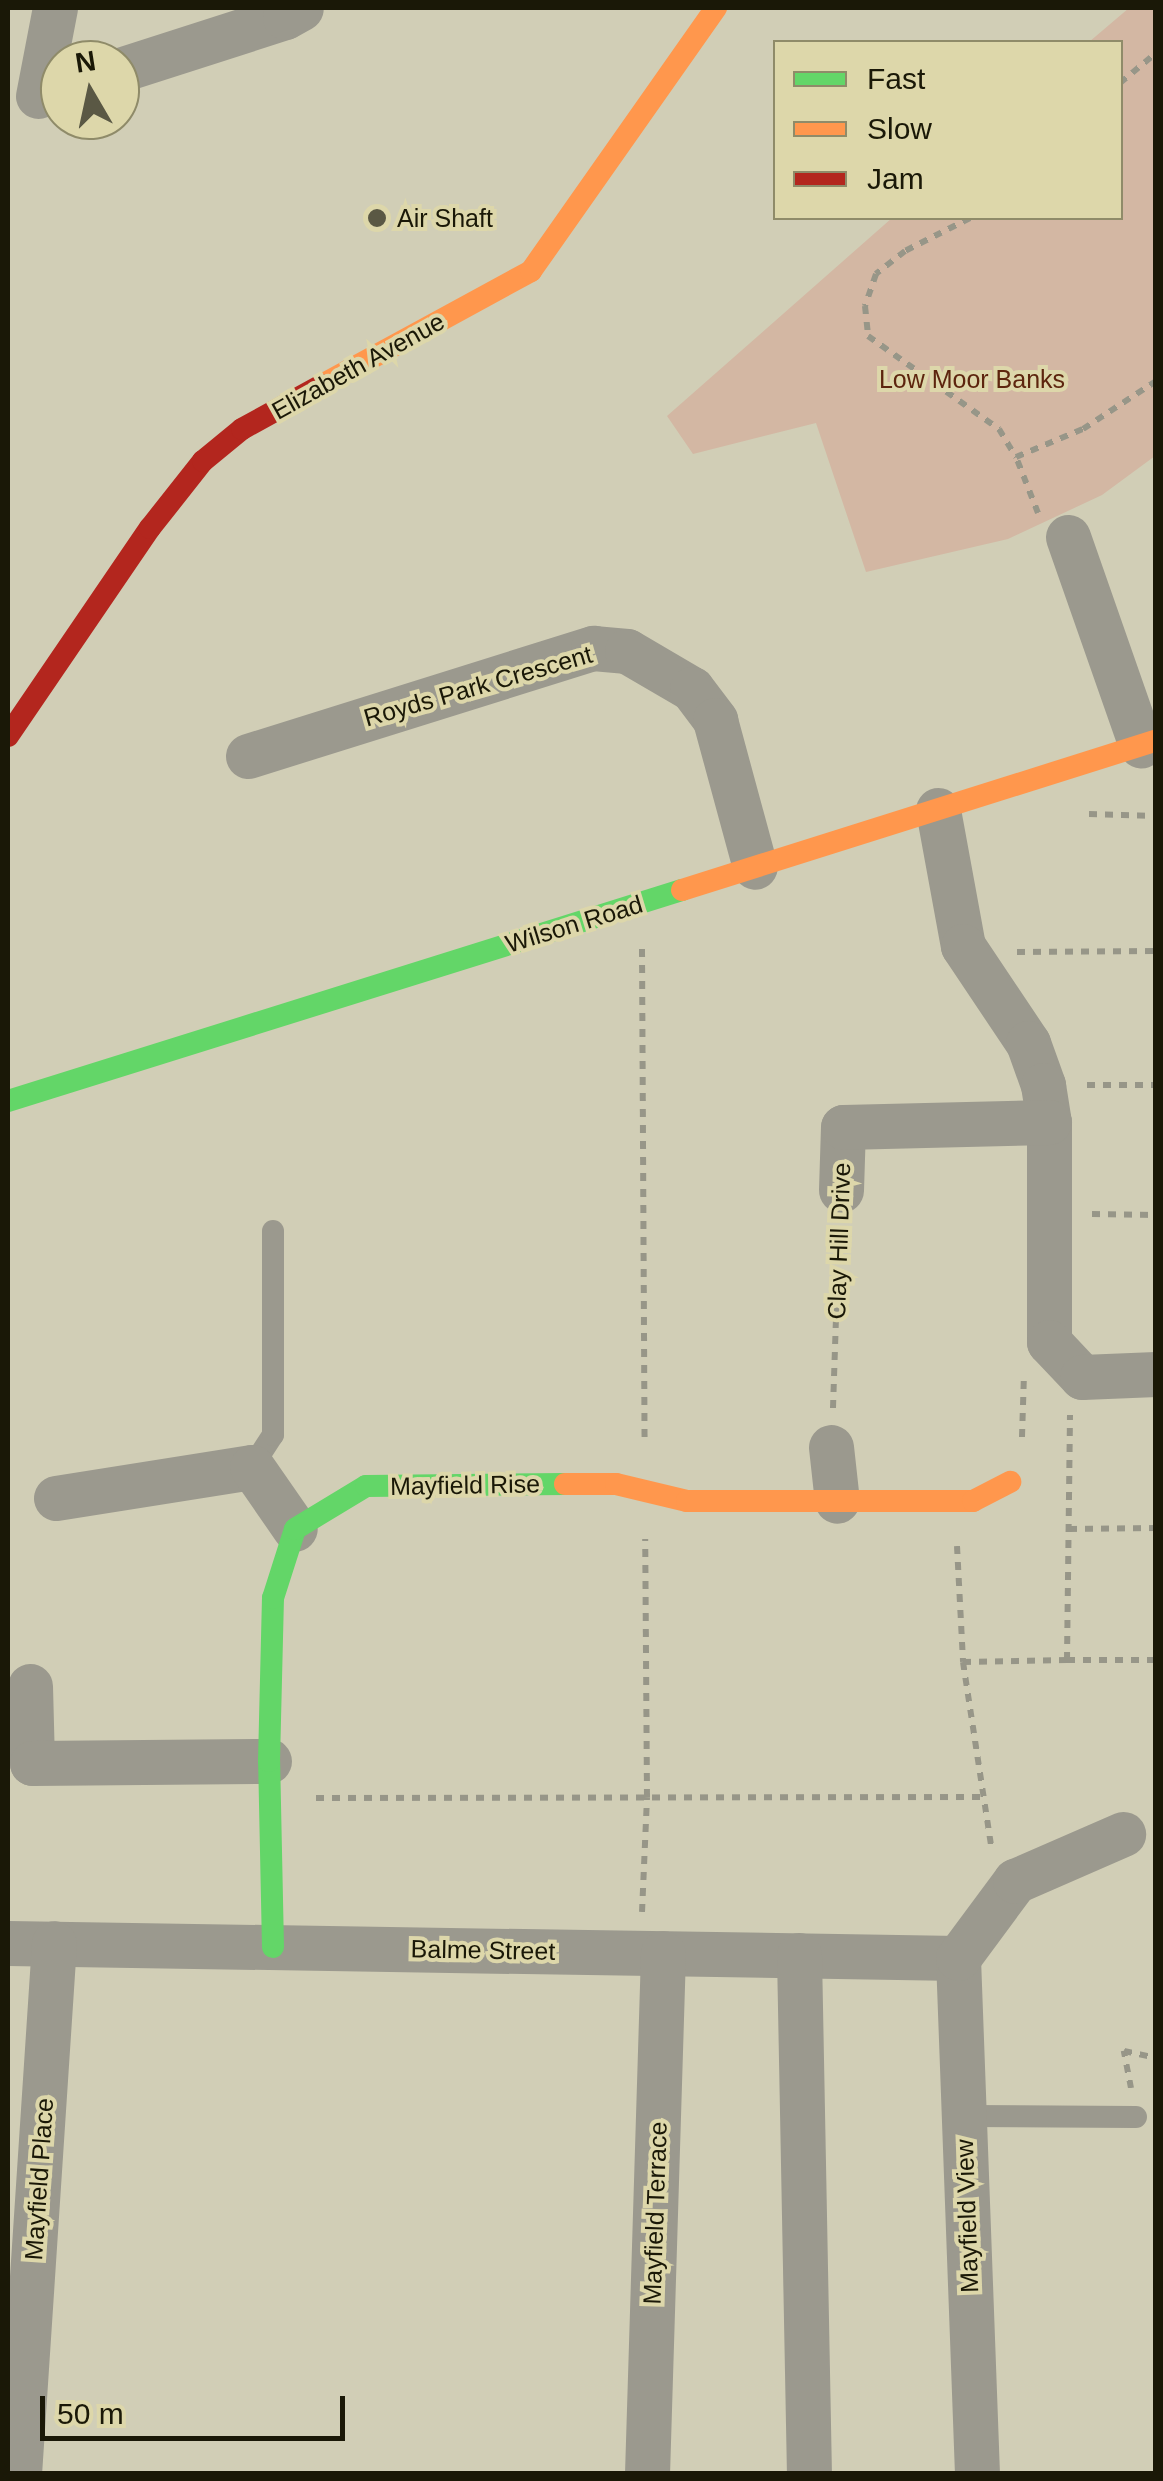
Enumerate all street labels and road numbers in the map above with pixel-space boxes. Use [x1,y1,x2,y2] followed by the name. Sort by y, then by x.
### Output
[266,306,450,426] street label: Elizabeth Avenue
[360,639,596,733] street label: Royds Park Crescent
[502,889,646,959] street label: Wilson Road
[821,1162,857,1320] street label: Clay Hill Drive
[390,1469,540,1501] street label: Mayfield Rise
[410,1934,556,1966] street label: Balme Street
[18,2097,60,2261] street label: Mayfield Place
[637,2121,673,2305] street label: Mayfield Terrace
[949,2139,985,2293] street label: Mayfield View

